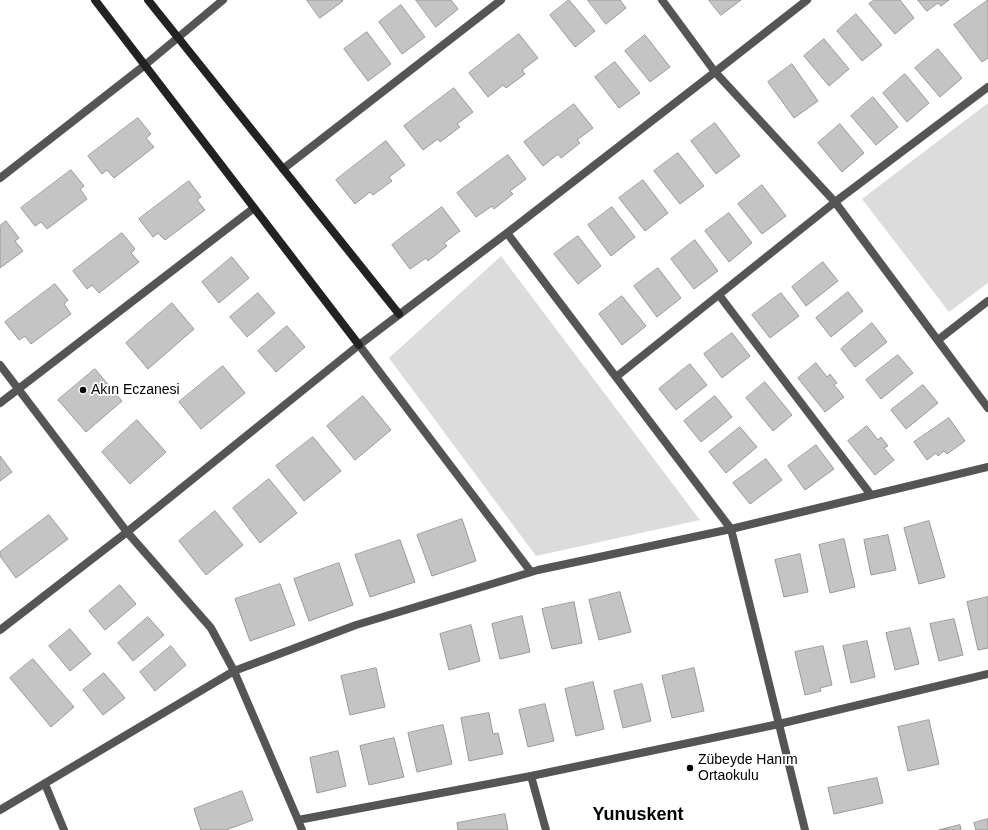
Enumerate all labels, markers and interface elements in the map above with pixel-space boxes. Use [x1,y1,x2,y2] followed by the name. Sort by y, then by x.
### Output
[91,382,180,398] place label: Akın Eczanesi
[78,385,88,395] marker: Akın Eczanesi
[698,752,798,784] place label: Zübeyde Hanım Ortaokulu
[685,763,695,773] marker: Zübeyde Hanım Ortaokulu
[592,804,684,826] district label: Yunuskent

